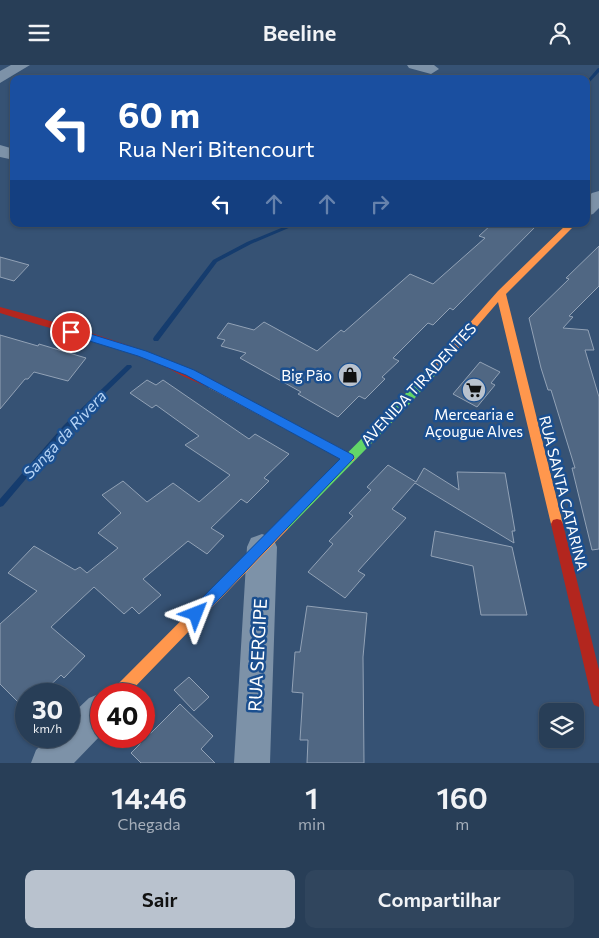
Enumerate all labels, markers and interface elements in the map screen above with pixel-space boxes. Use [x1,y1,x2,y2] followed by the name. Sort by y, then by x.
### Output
[25,19,53,47] icon: menu
[263,19,336,46] text: Beeline
[546,19,574,47] icon: person
[118,92,200,135] text: 60 m
[35,95,100,160] icon: left
[118,135,315,162] text: Rua Neri Bitencourt
[207,190,235,218] icon: left
[260,190,288,218] icon: ahead
[313,190,341,218] icon: ahead
[366,190,394,218] icon: right
[50,311,92,353] pin
[57,318,85,346] icon: arrive
[357,319,479,449] street label: AVENIDA TIRADENTES
[337,362,363,388] shop icon: Big Pão
[281,366,332,384] place label: Big Pão
[461,377,487,403] supermarket icon: Mercearia e Açougue Alves
[18,386,110,482] water label: Sanga da Rivera
[425,405,523,440] place label: Mercearia e Açougue Alves
[536,414,592,572] street label: RUA SANTA CATARINA
[169,587,221,639] position arrow
[243,598,271,712] street label: RUA SERGIPE
[90,683,155,748] speed limit sign: 40
[32,694,63,724] text: 30
[539,703,584,748] map controls
[539,703,584,748] button: layers
[33,721,62,735] text: km/h
[111,778,187,815] text: 14:46
[305,778,318,815] text: 1
[436,778,488,815] text: 160
[117,814,181,833] text: Chegada
[298,814,325,833] text: min
[455,814,469,833] text: m
[25,870,295,928] button: Sair
[305,870,574,928] button: Compartilhar

